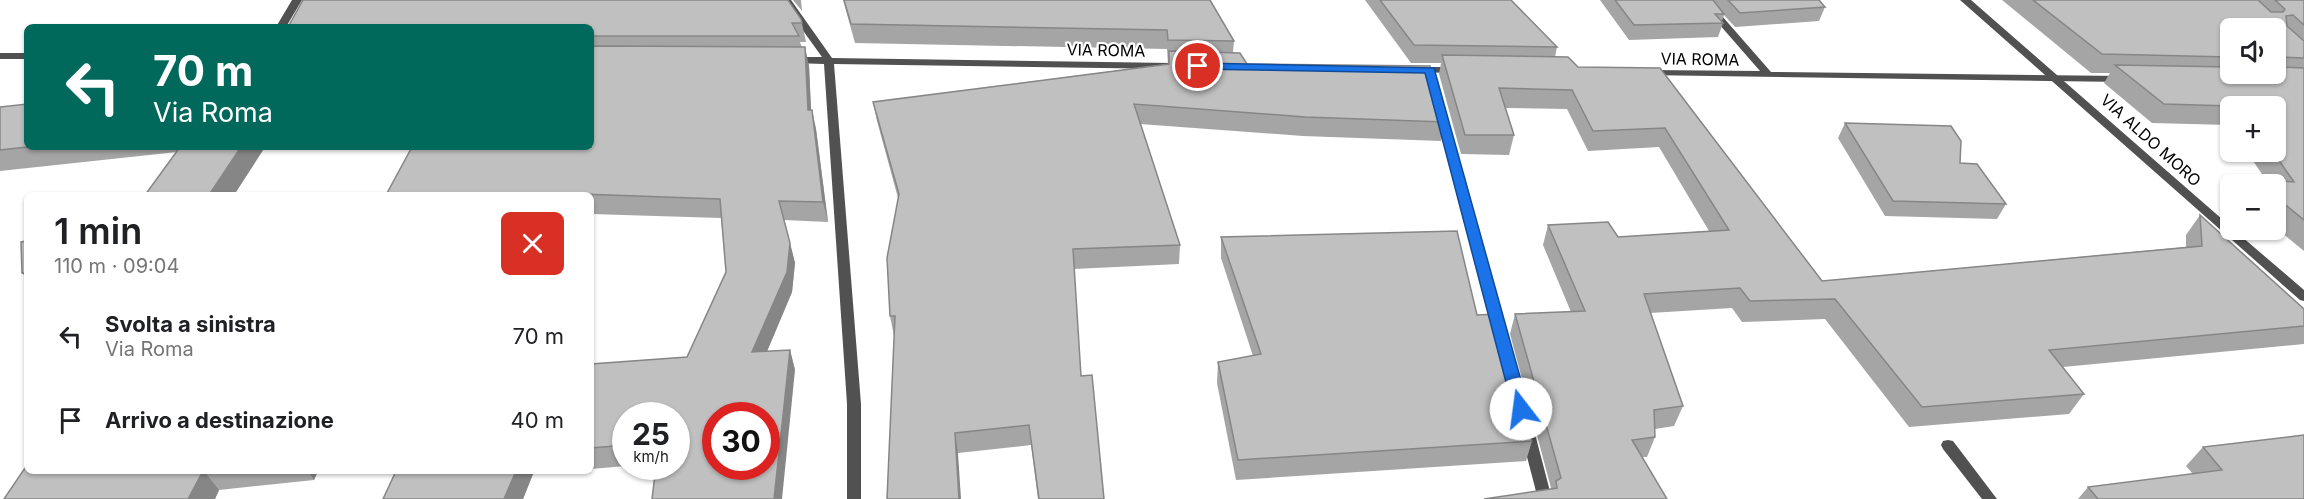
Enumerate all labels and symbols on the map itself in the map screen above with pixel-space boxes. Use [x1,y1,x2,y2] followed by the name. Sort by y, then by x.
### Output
[1066,39,1146,61] street label: VIA ROMA
[1172,40,1223,91] pin
[1660,48,1740,70] street label: VIA ROMA
[2097,90,2205,190] street label: VIA ALDO MORO
[1489,377,1553,441] position arrow
[702,402,780,480] speed limit sign: 30

